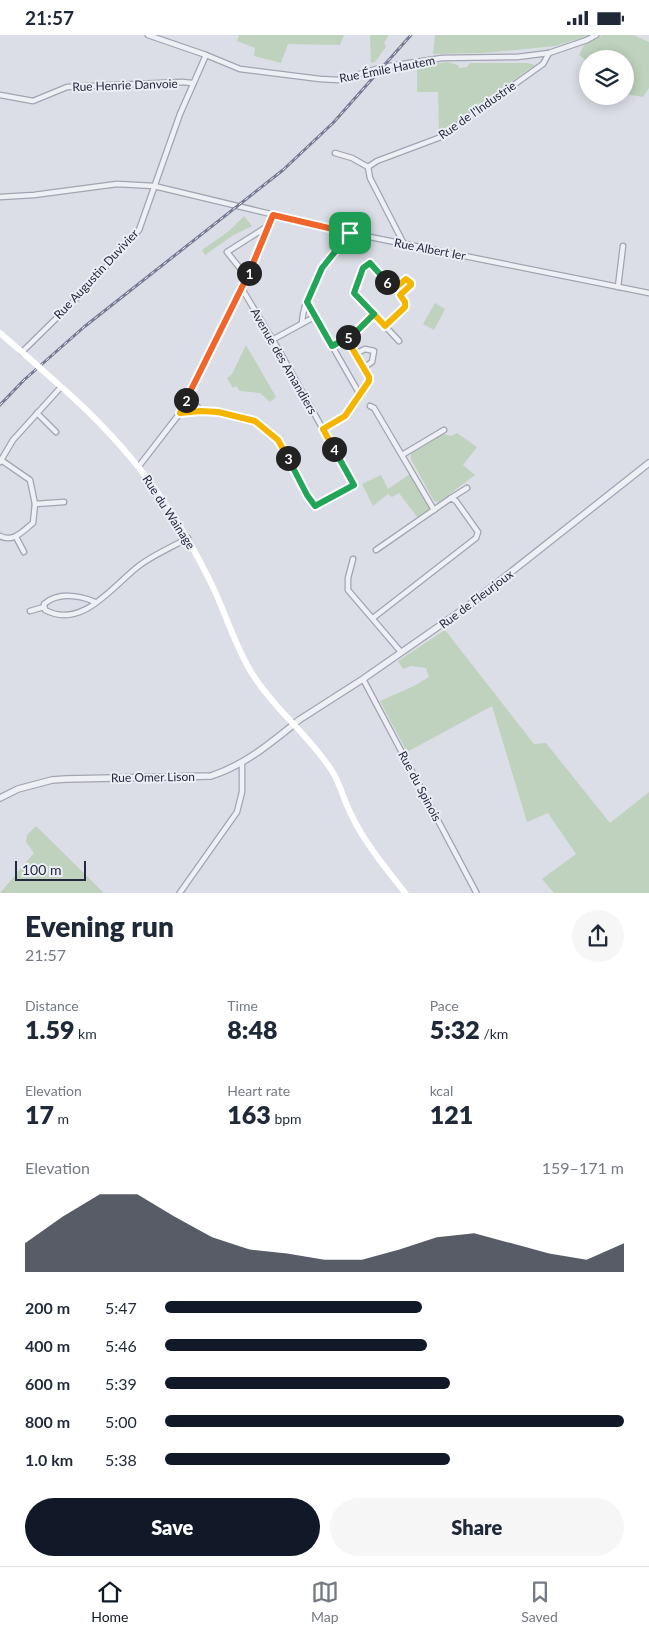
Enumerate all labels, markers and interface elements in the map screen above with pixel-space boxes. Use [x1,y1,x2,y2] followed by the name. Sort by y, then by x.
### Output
[25,6,74,29] text: 21:57
[579,50,634,105] map controls
[579,50,634,105] button: layers
[338,52,436,86] street label: Rue Émile Hautem
[72,76,178,94] street label: Rue Henrie Danvoie
[435,78,519,142] street label: Rue de l'Industrie
[329,212,371,254] pin
[336,219,364,247] icon: arrive
[50,225,142,322] street label: Rue Augustin Duvivier
[393,235,468,263] street label: Rue Albert Ier
[236,261,262,285] pin: 1
[245,265,254,282] text: 1
[374,269,400,295] pin: 6
[383,274,392,291] text: 6
[248,305,320,417] street label: Avenue des Amandiers
[336,325,360,349] pin: 5
[344,329,353,346] text: 5
[174,387,198,413] pin: 2
[182,392,191,409] text: 2
[322,437,346,461] pin: 4
[330,441,339,458] text: 4
[276,445,300,471] pin: 3
[284,450,293,467] text: 3
[139,472,199,552] street label: Rue du Wainage
[436,566,516,632] street label: Rue de Fleurjoux
[395,748,445,824] street label: Rue du Spinois
[111,769,195,785] street label: Rue Omer Lison
[15,859,86,882] scale bar
[22,861,61,878] text: 100 m
[25,909,174,943] text: Evening run
[572,910,624,962] button: share
[25,945,66,964] text: 21:57
[25,997,79,1014] text: Distance
[227,997,258,1014] text: Time
[430,997,459,1014] text: Pace
[25,1014,74,1044] text: 1.59
[227,1014,277,1044] text: 8:48
[430,1014,480,1044] text: 5:32
[74,1025,97,1042] text: km
[480,1025,508,1042] text: /km
[25,1082,82,1099] text: Elevation
[227,1082,290,1099] text: Heart rate
[430,1082,453,1099] text: kcal
[25,1099,54,1129] text: 17
[227,1099,271,1129] text: 163
[430,1099,473,1129] text: 121
[54,1110,69,1127] text: m
[271,1110,302,1127] text: bpm
[25,1158,90,1177] text: Elevation
[542,1158,624,1177] text: 159–171 m
[25,1298,70,1317] text: 200 m
[105,1298,137,1317] text: 5:47
[25,1336,70,1355] text: 400 m
[105,1336,137,1355] text: 5:46
[25,1374,70,1393] text: 600 m
[105,1374,137,1393] text: 5:39
[25,1412,70,1431] text: 800 m
[105,1412,137,1431] text: 5:00
[25,1450,73,1469] text: 1.0 km
[105,1450,137,1469] text: 5:38
[25,1498,320,1556] button: Save
[330,1498,624,1556] button: Share
[91,1578,129,1625] tab: Home
[311,1578,339,1625] tab: Map
[521,1578,558,1625] tab: Saved

